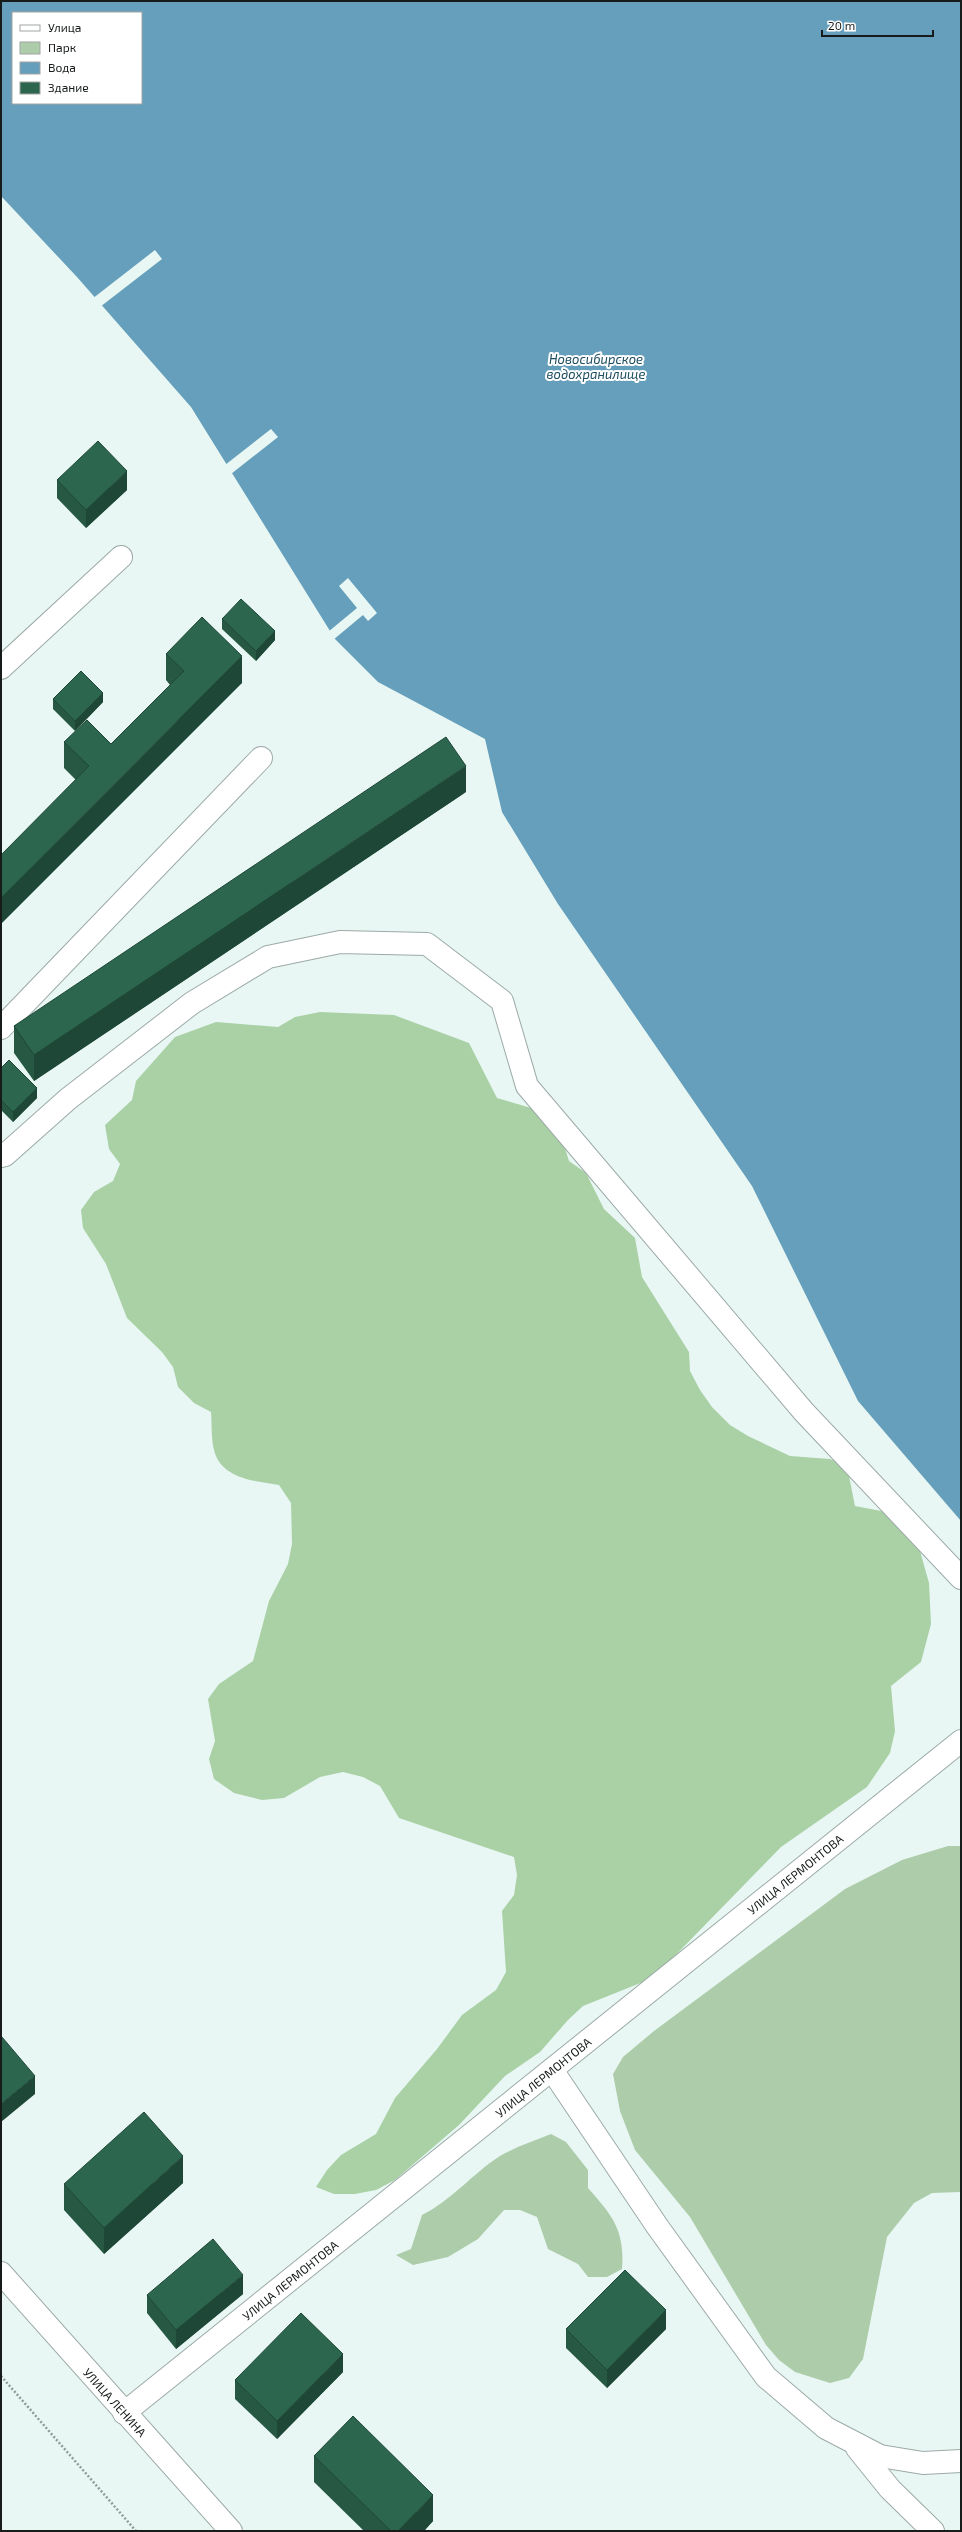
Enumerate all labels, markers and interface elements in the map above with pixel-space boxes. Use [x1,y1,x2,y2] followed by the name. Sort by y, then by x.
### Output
[12,12,142,104] legend
[822,12,933,38] scale bar
[828,18,855,32] text: 20 m
[48,20,81,34] text: Улица
[48,40,77,54] text: Парк
[48,60,76,74] text: Вода
[48,80,89,94] text: Здание
[547,351,645,382] water label: Новосибирское водохранилище
[744,1831,846,1917] street label: УЛИЦА ЛЕРМОНТОВА
[492,2034,594,2120] street label: УЛИЦА ЛЕРМОНТОВА
[239,2237,341,2323] street label: УЛИЦА ЛЕРМОНТОВА
[81,2365,150,2439] street label: УЛИЦА ЛЕНИНА

